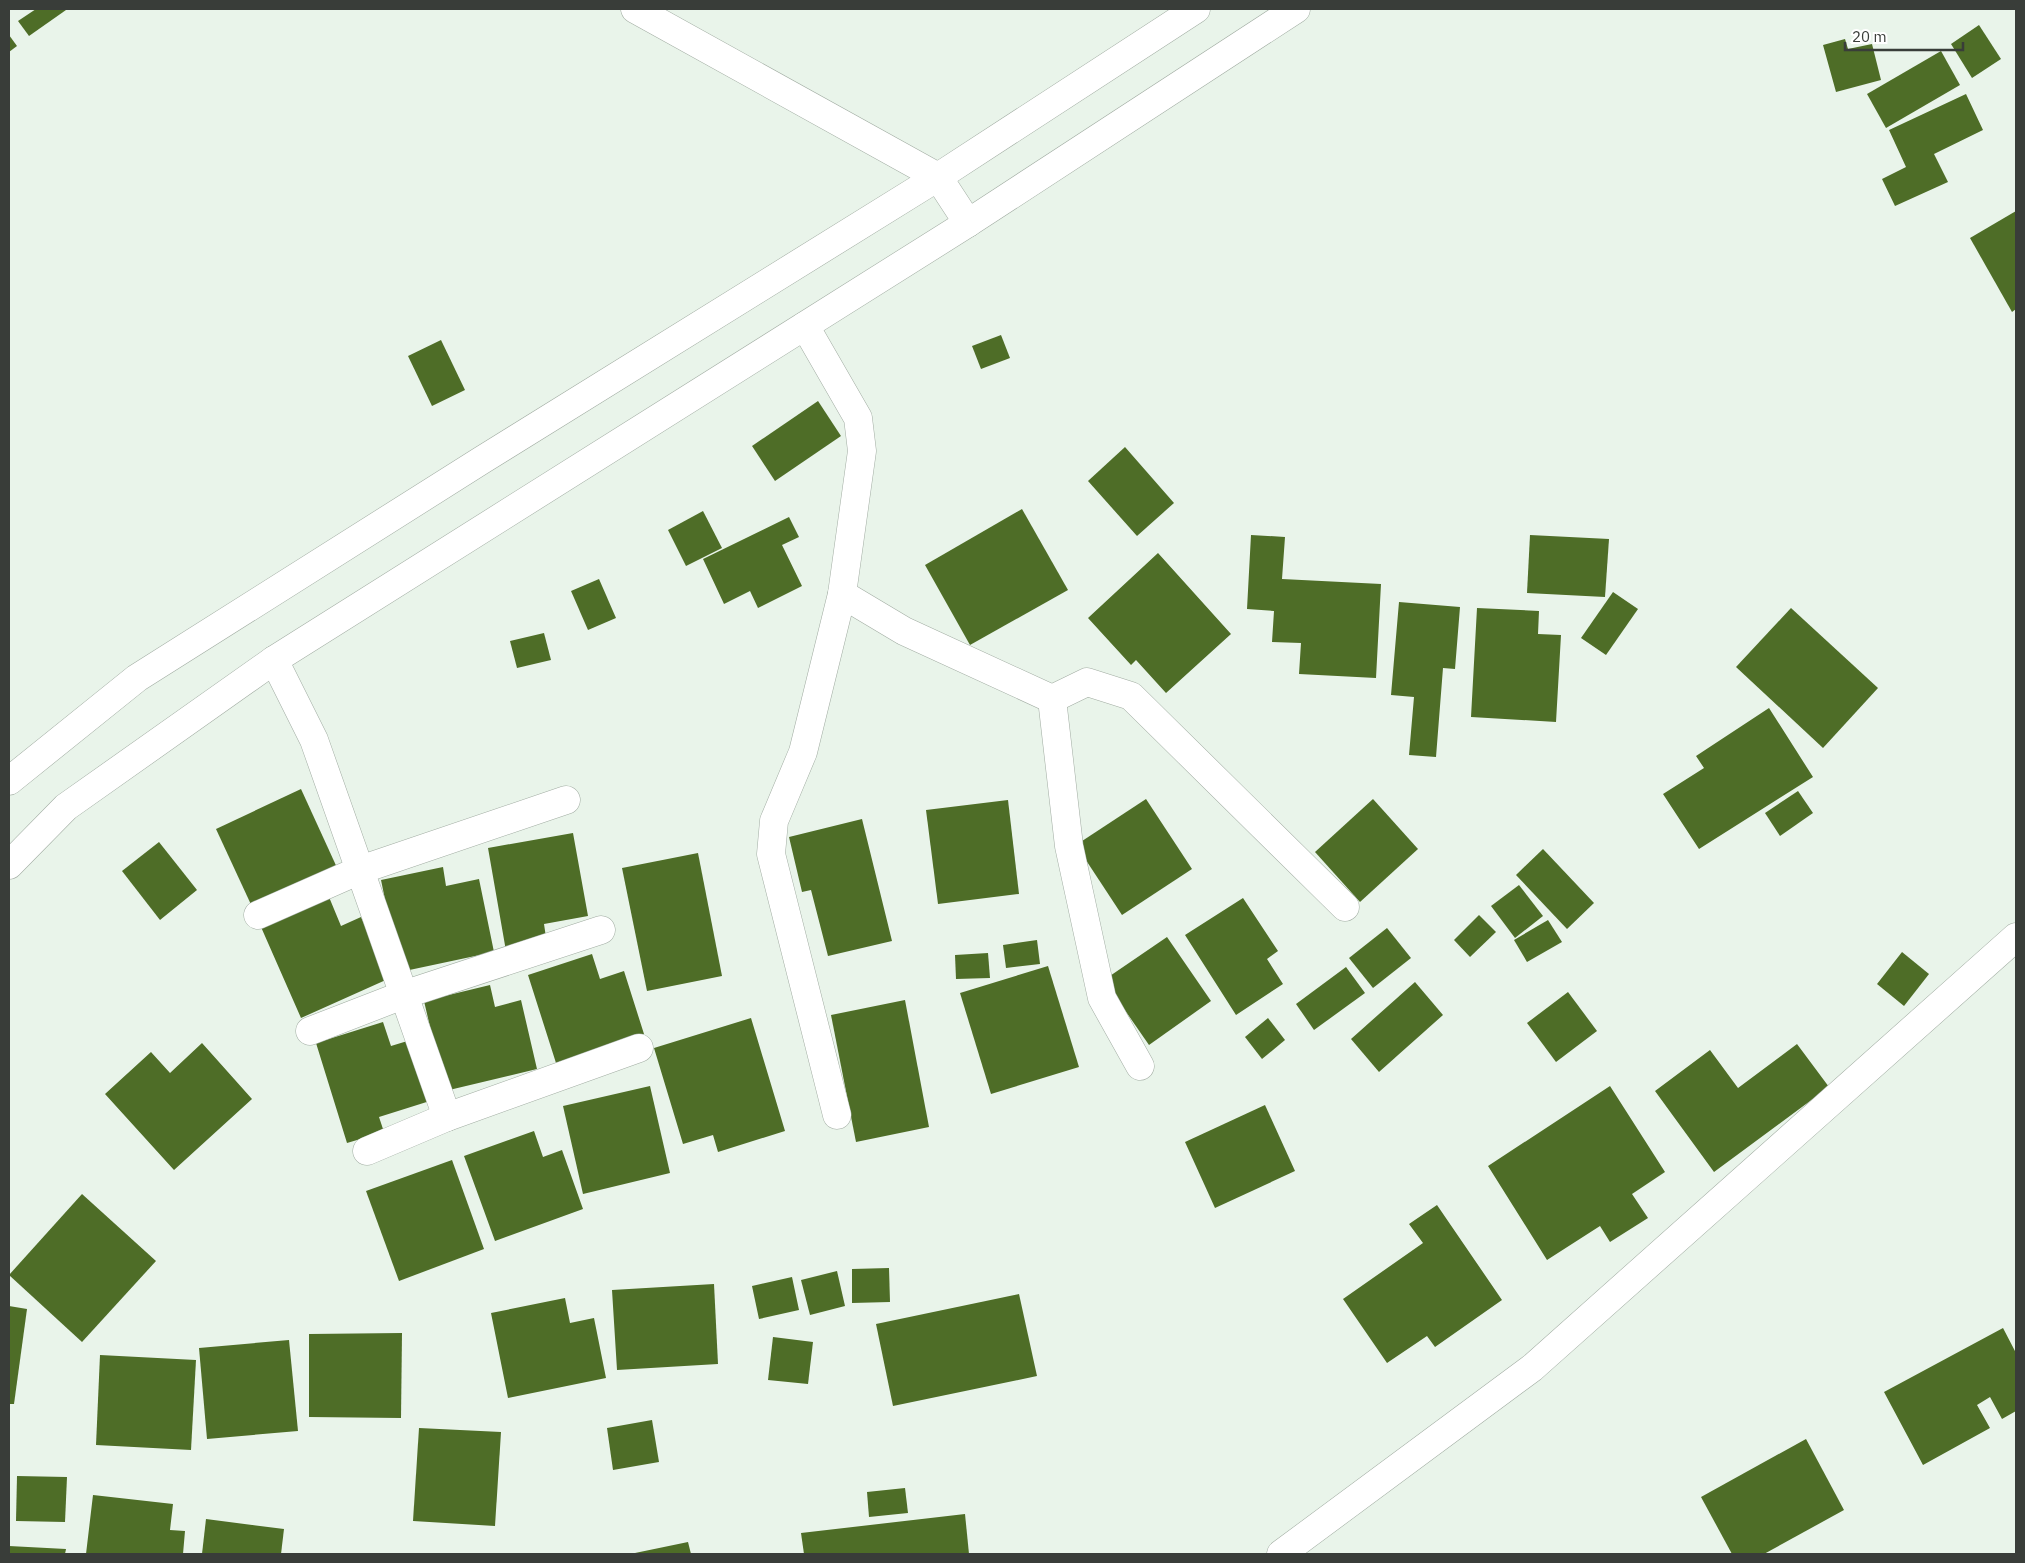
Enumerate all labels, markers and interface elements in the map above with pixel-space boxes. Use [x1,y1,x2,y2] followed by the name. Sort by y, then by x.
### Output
[1845,20,1962,52] scale bar
[1852,27,1887,46] text: 20 m

